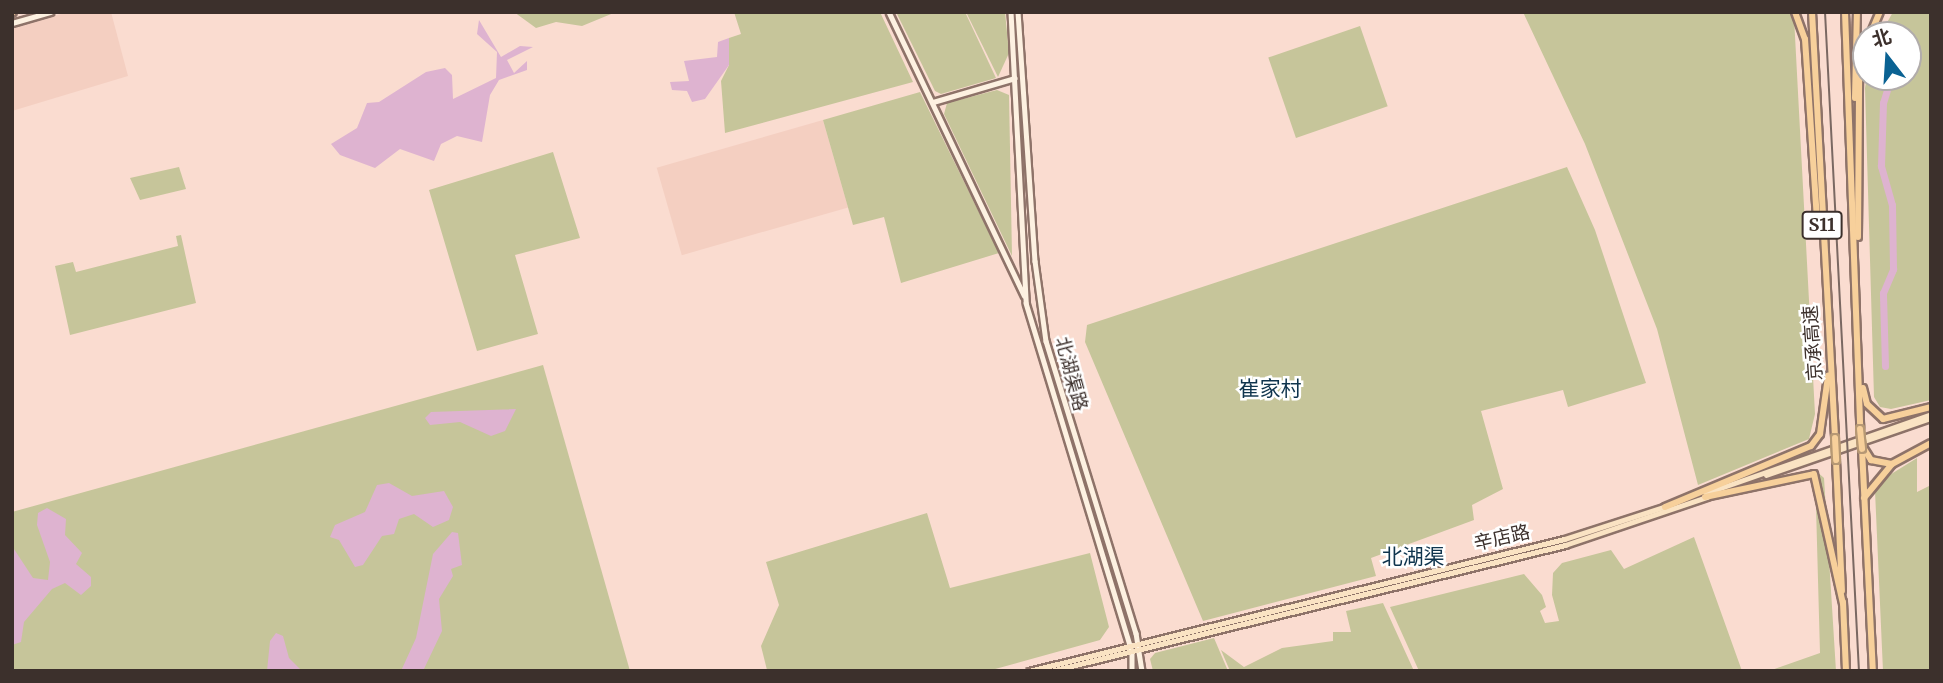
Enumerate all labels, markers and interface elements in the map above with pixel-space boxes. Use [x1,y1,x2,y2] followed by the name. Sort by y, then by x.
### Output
[1852,21,1922,91] north arrow
[1869,24,1894,52] text: 北
[1801,210,1843,240] road number: S11
[1799,304,1827,382] street label: 京承高速
[1050,334,1092,414] street label: 北湖渠路
[1239,376,1301,402] district label: 崔家村
[1472,520,1532,556] street label: 辛店路
[1382,544,1444,570] district label: 北湖渠

